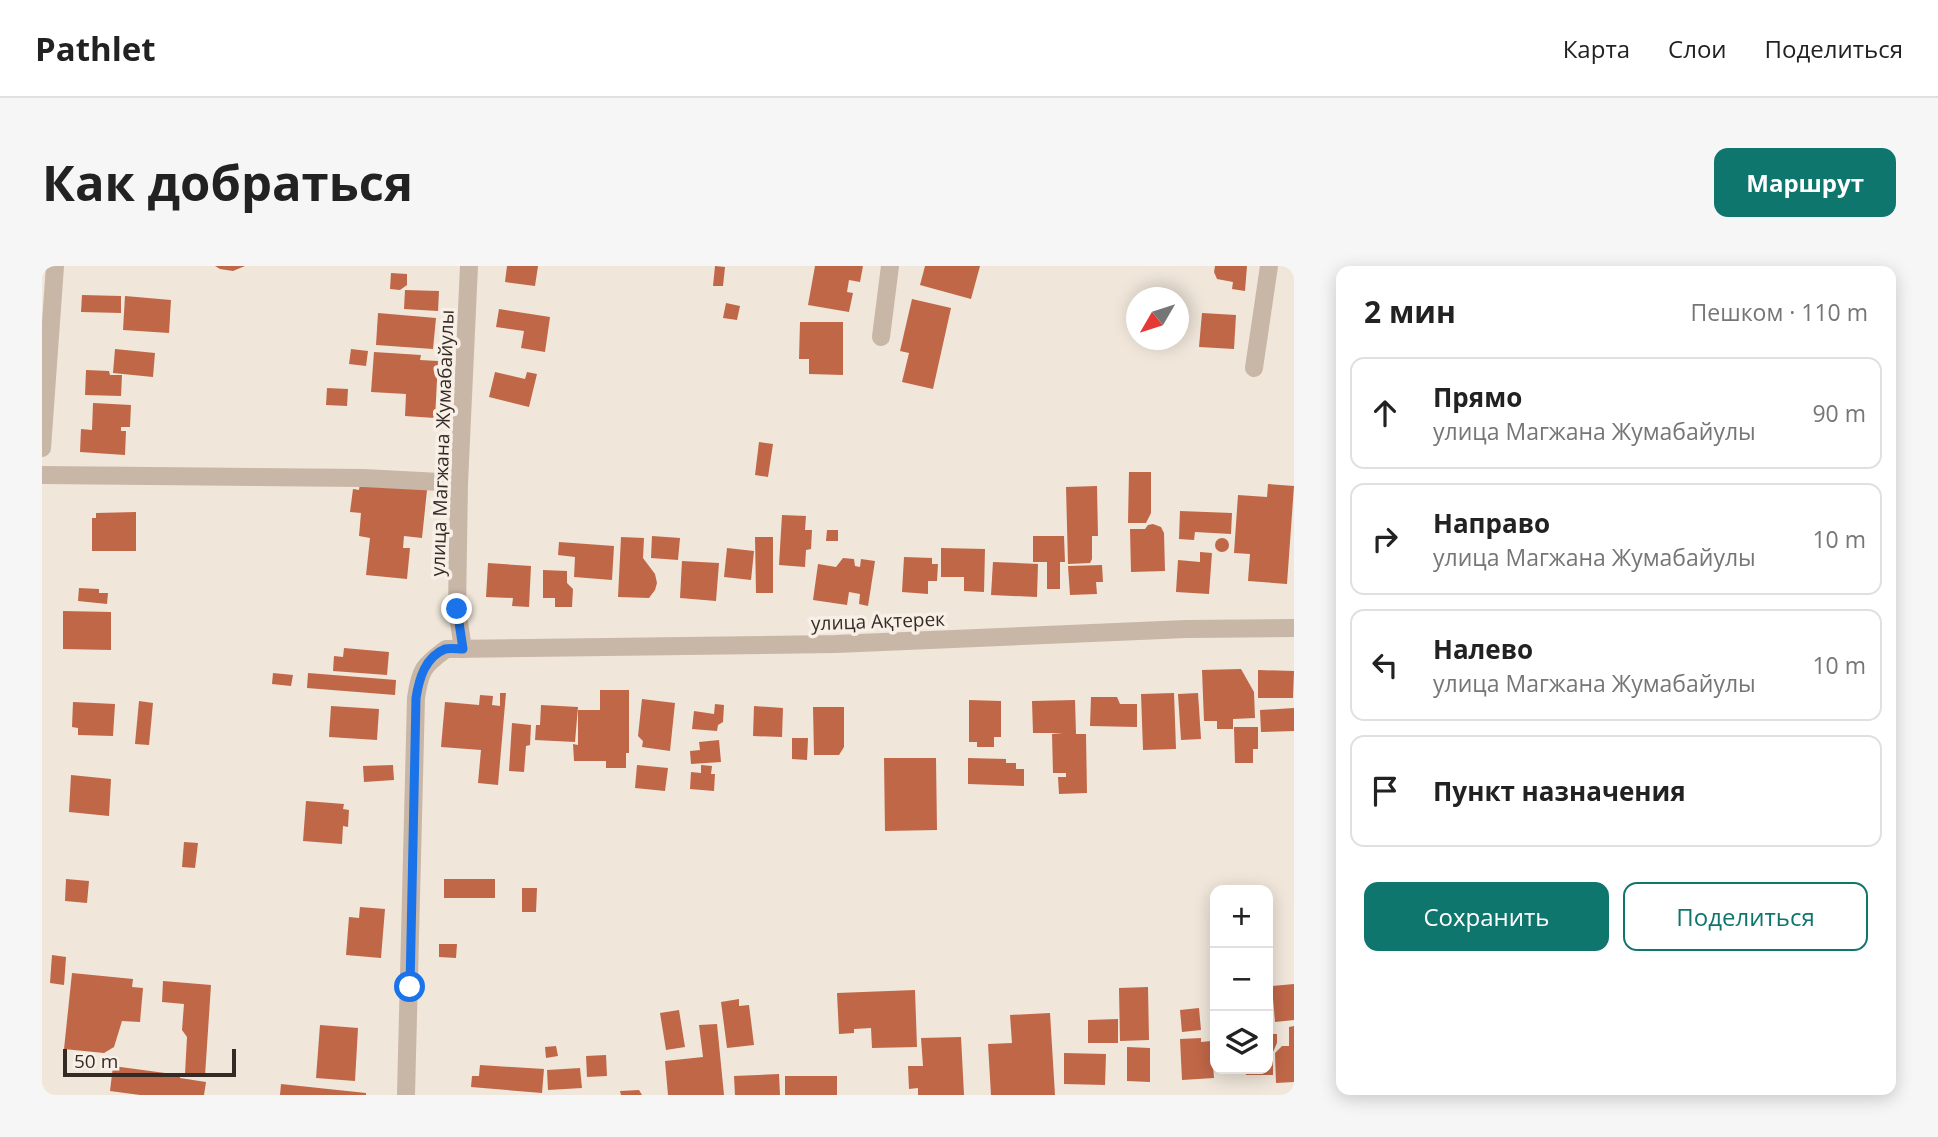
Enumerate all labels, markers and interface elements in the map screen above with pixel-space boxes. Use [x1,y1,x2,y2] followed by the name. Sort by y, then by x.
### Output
[35,26,156,71] text: Pathlet
[1563,32,1630,65] text: Карта
[1668,32,1727,65] text: Слои
[1765,32,1903,65] text: Поделиться
[1714,148,1896,217] button: Маршрут
[42,149,413,215] text: Как добраться
[1126,287,1189,350] north arrow
[1364,291,1456,332] text: 2 мин
[1691,296,1868,328] text: Пешком · 110 m
[424,309,460,577] street label: улица Магжана Жумабайулы
[1433,379,1522,415] text: Прямо
[1366,394,1404,432] icon: ahead
[1812,397,1866,429] text: 90 m
[1433,415,1756,447] text: улица Магжана Жумабайулы
[1433,505,1550,541] text: Направо
[1366,520,1404,558] icon: right
[1812,523,1866,555] text: 10 m
[1433,541,1756,573] text: улица Магжана Жумабайулы
[441,593,472,624] route end
[811,606,946,636] street label: улица Ақтерек
[1433,631,1533,667] text: Налево
[1366,646,1404,684] icon: left
[1812,649,1866,681] text: 10 m
[1433,667,1756,699] text: улица Магжана Жумабайулы
[1366,772,1404,810] icon: arrive
[1433,773,1686,809] text: Пункт назначения
[1364,882,1609,951] button: Сохранить
[1623,882,1868,951] button: Поделиться
[1210,885,1273,1074] map controls
[1210,885,1273,948] button: +
[1210,948,1273,1011] button: −
[394,971,425,1002] route start
[1210,1011,1273,1074] button: layers
[63,1046,236,1078] scale bar
[74,1048,118,1074] text: 50 m

